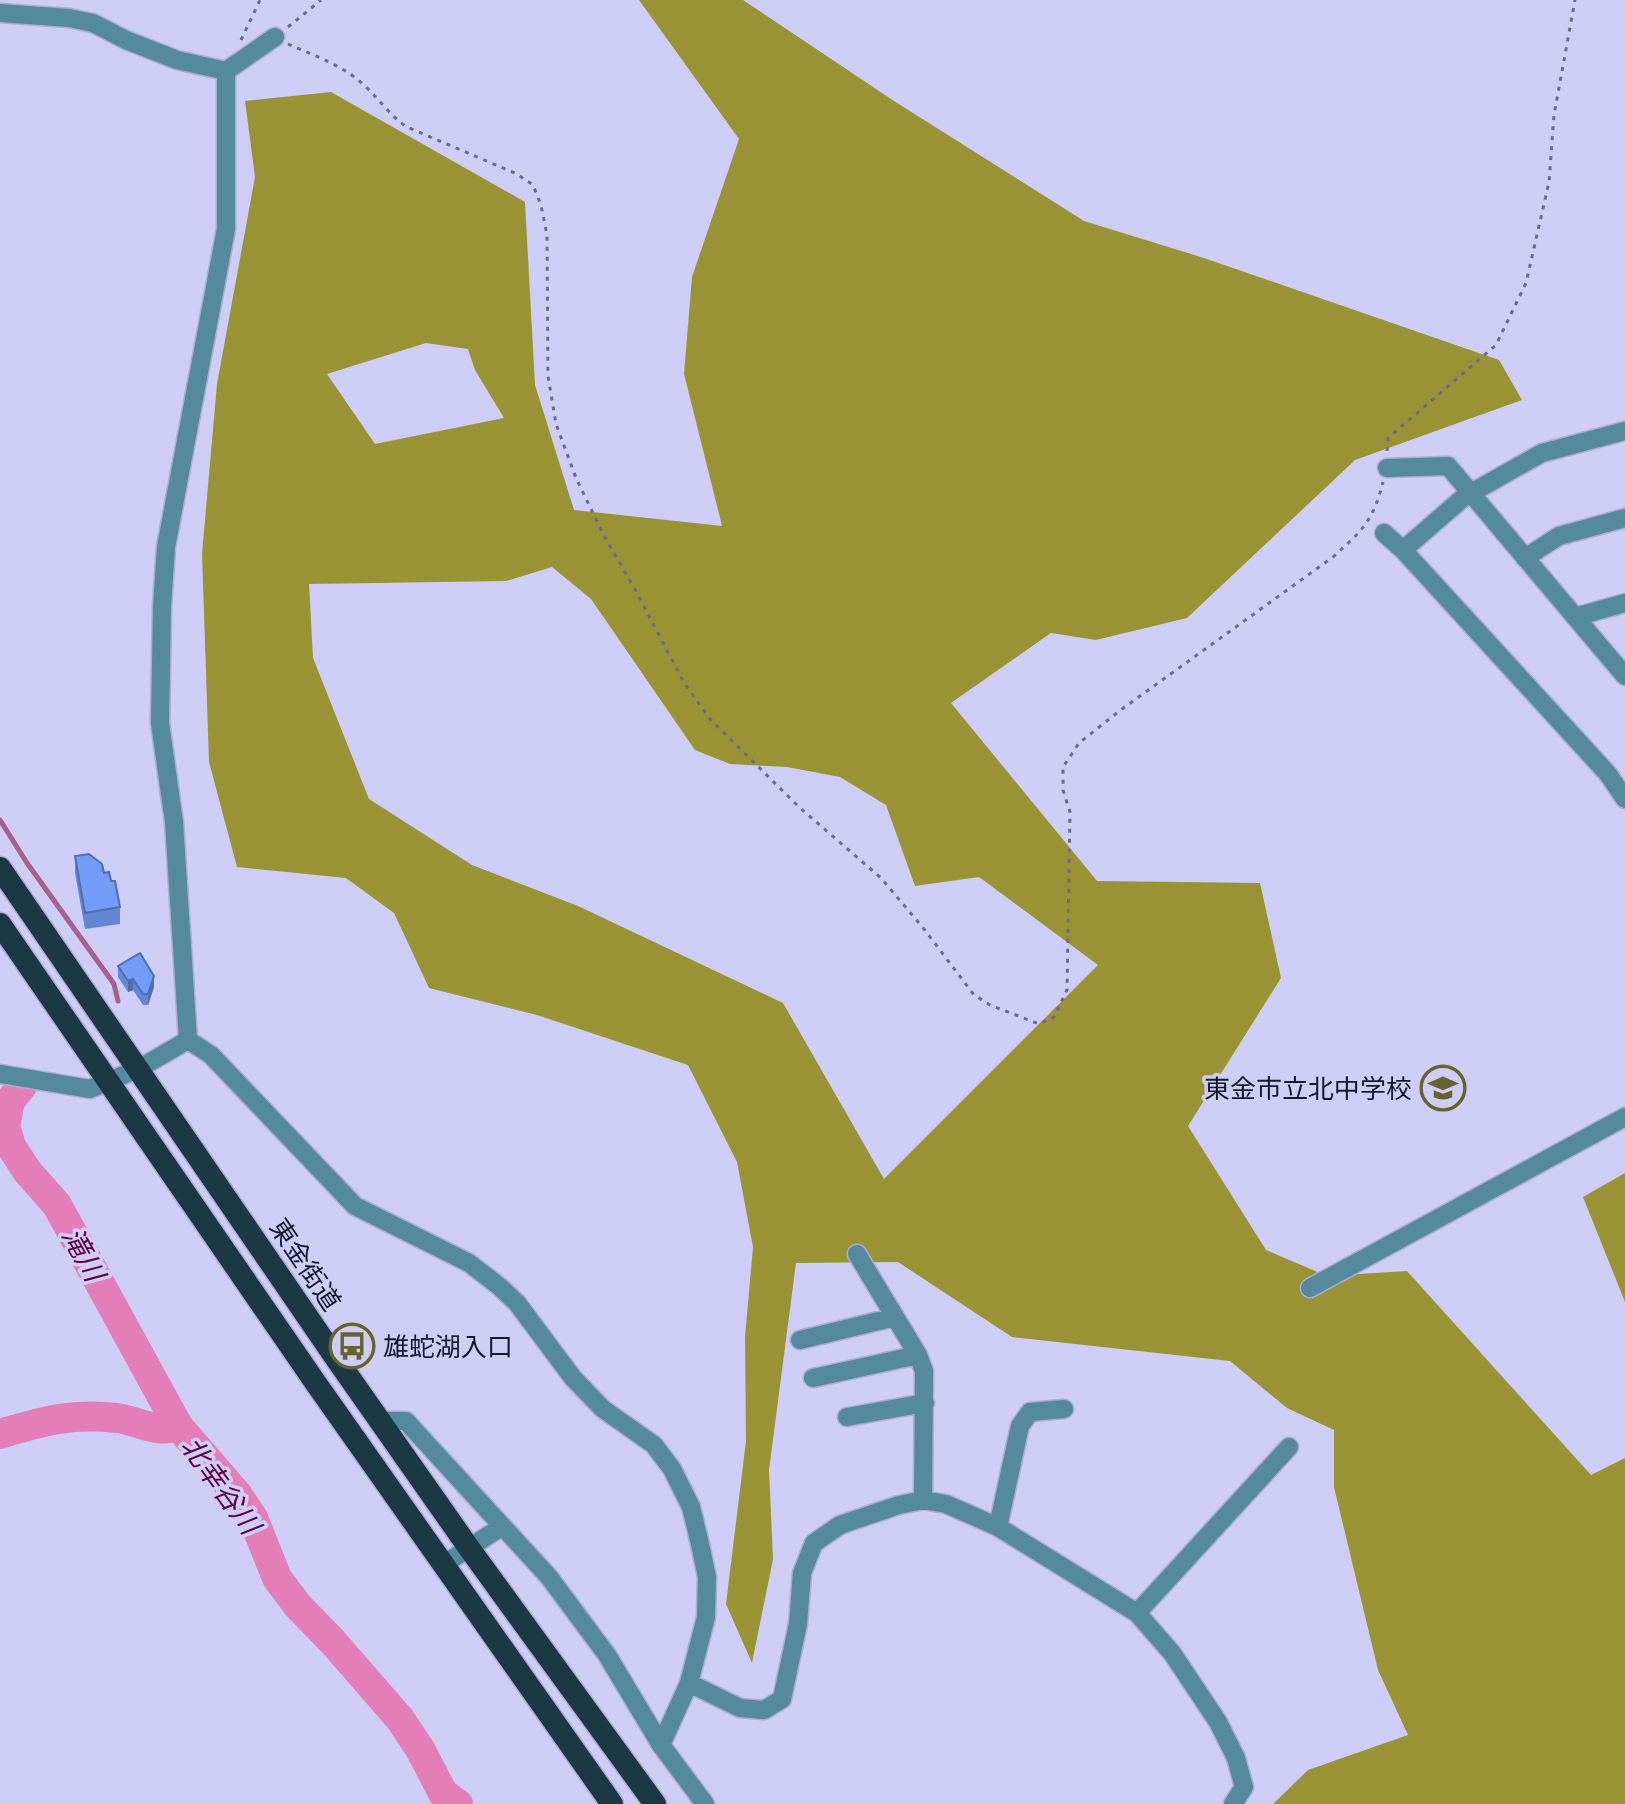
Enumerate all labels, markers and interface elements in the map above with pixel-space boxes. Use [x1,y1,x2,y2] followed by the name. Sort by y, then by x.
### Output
[1419,1064,1467,1112] school or university icon: 東金市立北中学校
[1204,1071,1412,1105] place label: 東金市立北中学校
[263,1211,349,1317] street label: 東金街道
[54,1221,115,1290] water label: 滝川
[328,1322,376,1370] bus stop icon: 雄蛇湖入口
[383,1329,513,1363] place label: 雄蛇湖入口
[173,1429,271,1544] water label: 北幸谷川

